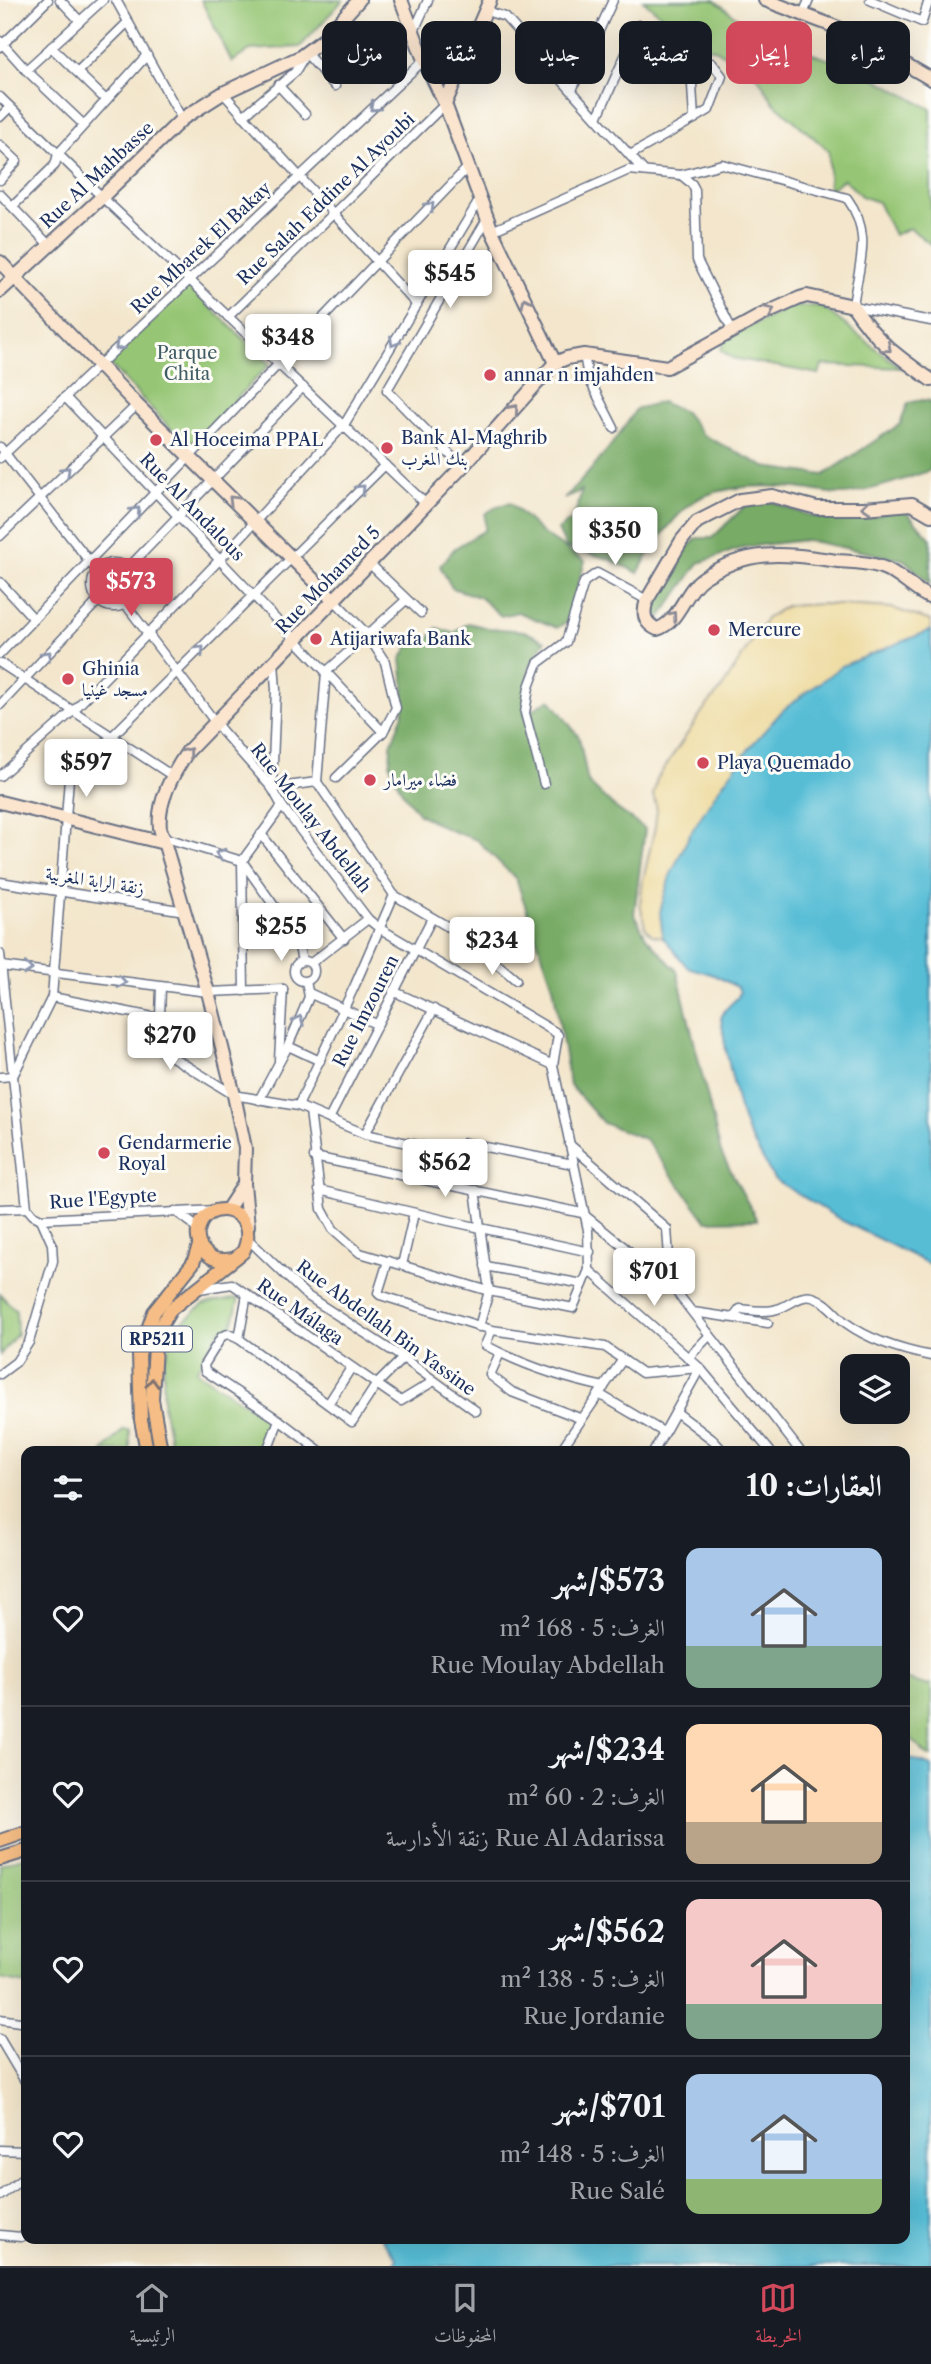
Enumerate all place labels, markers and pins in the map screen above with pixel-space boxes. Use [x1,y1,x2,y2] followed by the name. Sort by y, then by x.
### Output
[409,250,491,310] pin: $545
[247,314,329,374] pin: $348
[504,364,654,386] place label: annar n imjahden
[482,367,498,383] marker: annar n imjahden
[401,427,548,471] place label: Bank Al-Maghrib بنك المغرب
[169,429,323,451] place label: Al Hoceima PPAL
[148,432,164,448] marker: Al Hoceima PPAL
[379,440,395,456] marker: Bank Al-Maghrib بنك المغرب
[574,508,656,567] pin: $350
[90,558,172,618] pin: $573
[728,619,801,641] place label: Mercure
[706,622,722,638] marker: Mercure
[329,628,472,650] place label: Atijariwafa Bank
[308,631,324,647] marker: Atijariwafa Bank
[82,658,148,701] place label: Ghinia مسجد غينيا
[60,671,76,687] marker: Ghinia مسجد غينيا
[45,740,127,799] pin: $597
[717,752,851,774] place label: Playa Quemado
[695,755,711,771] marker: Playa Quemado
[382,769,457,791] place label: فضاء ميرامار
[362,772,378,788] marker: فضاء ميرامار
[240,904,322,963] pin: $255
[451,918,533,977] pin: $234
[129,1012,211,1072] pin: $270
[118,1132,232,1175] place label: Gendarmerie Royal
[404,1140,486,1199] pin: $562
[96,1145,112,1161] marker: Gendarmerie Royal
[613,1248,695,1308] pin: $701

